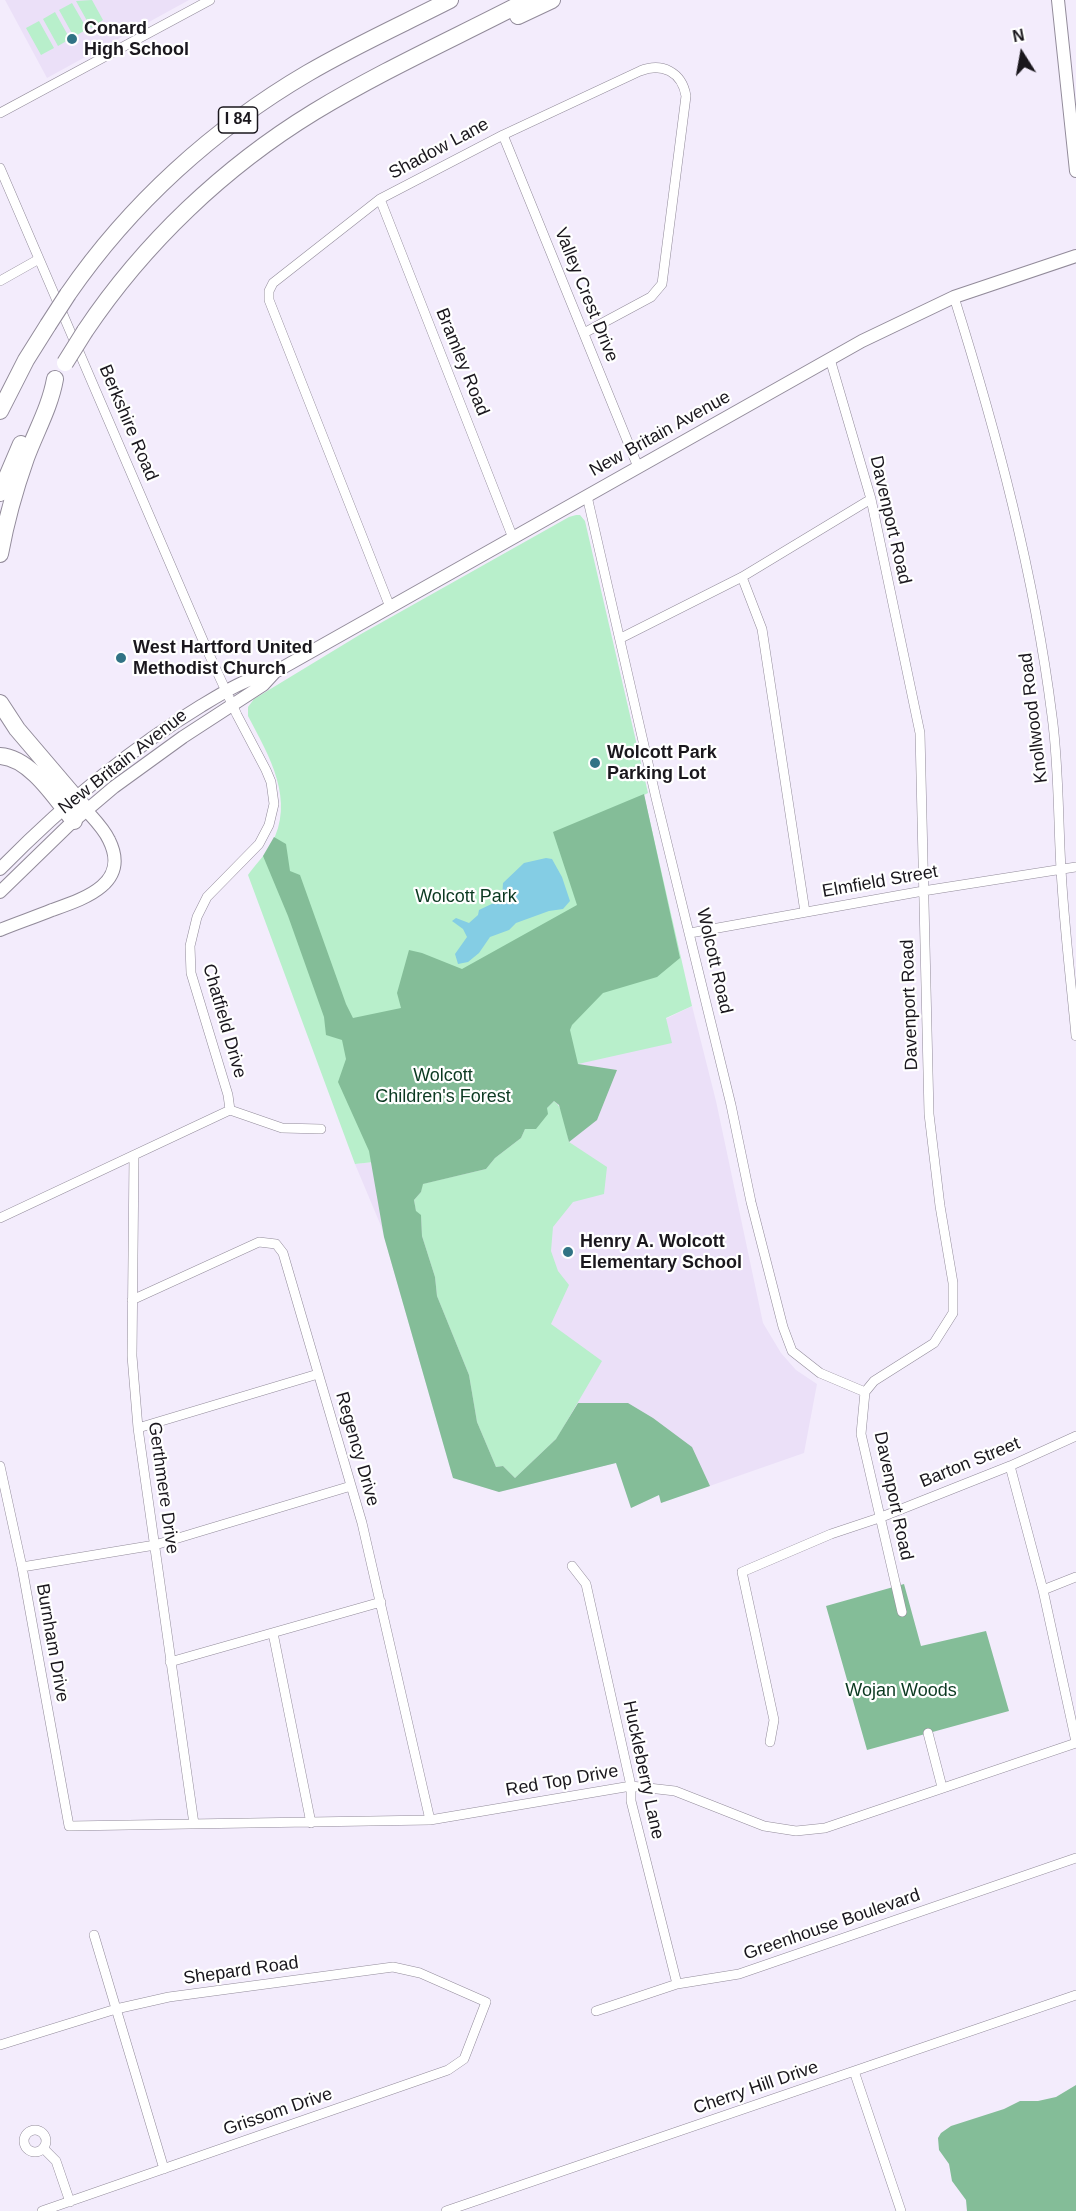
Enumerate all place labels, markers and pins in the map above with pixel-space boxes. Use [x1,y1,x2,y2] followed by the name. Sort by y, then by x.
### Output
[84,18,189,60] place label: Conard High School
[65,32,79,46] marker: Conard High School
[133,637,313,680] place label: West Hartford United Methodist Church
[114,651,128,665] marker: West Hartford United Methodist Church
[607,742,717,784] place label: Wolcott Park Parking Lot
[588,756,602,770] marker: Wolcott Park Parking Lot
[580,1231,742,1274] place label: Henry A. Wolcott Elementary School
[561,1245,575,1259] marker: Henry A. Wolcott Elementary School

